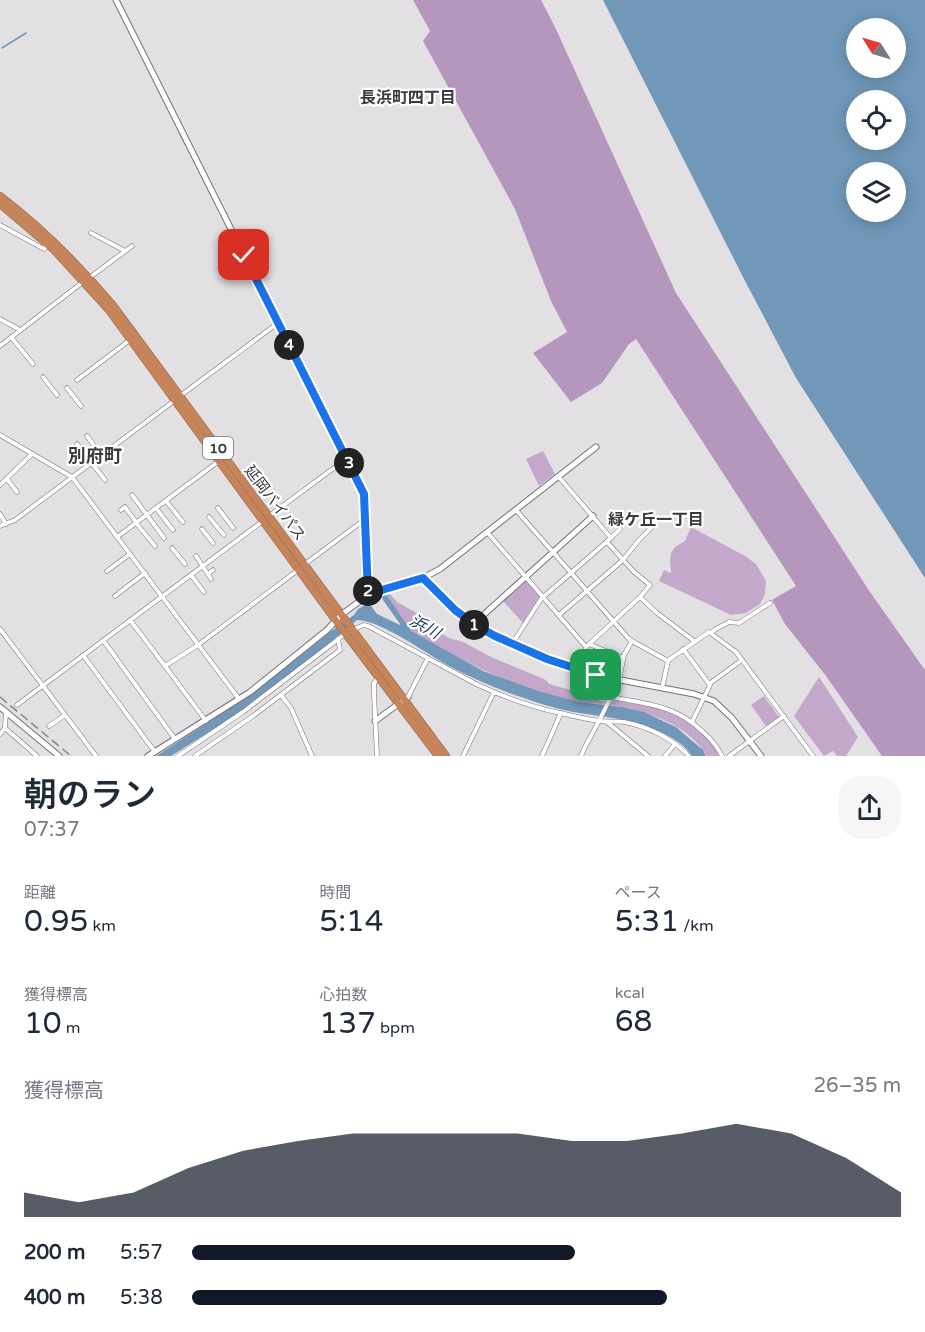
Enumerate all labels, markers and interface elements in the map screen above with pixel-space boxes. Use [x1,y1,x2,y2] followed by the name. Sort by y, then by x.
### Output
[846,18,906,78] north arrow
[846,18,906,222] map controls
[360,88,456,108] district label: 長浜町四丁目
[846,90,906,150] button: locate
[846,162,906,222] button: layers
[218,229,269,280] pin
[227,238,260,271] icon: check
[274,330,304,360] pin: 4
[284,335,294,355] text: 4
[203,437,233,459] road number: 10
[68,445,122,467] district label: 別府町
[334,448,364,478] pin: 3
[344,453,354,473] text: 3
[241,462,309,544] street label: 延岡バイパス
[608,510,704,530] district label: 緑ケ丘一丁目
[353,576,383,606] pin: 2
[363,581,373,601] text: 2
[406,610,446,644] water label: 浜川
[459,610,489,640] pin: 1
[469,615,479,635] text: 1
[570,649,621,700] pin
[579,658,612,691] icon: arrive
[24,776,156,815] text: 朝のラン
[838,776,901,839] button: share
[24,818,79,842] text: 07:37
[24,883,56,903] text: 距離
[319,883,351,903] text: 時間
[615,883,662,903] text: ペース
[24,903,88,940] text: 0.95
[319,903,384,940] text: 5:14
[615,903,679,940] text: 5:31
[88,916,116,936] text: km
[679,916,714,936] text: /km
[615,983,645,1003] text: kcal
[24,985,88,1005] text: 獲得標高
[319,985,367,1005] text: 心拍数
[615,1003,652,1040] text: 68
[24,1005,62,1042] text: 10
[319,1005,376,1042] text: 137
[62,1018,81,1038] text: m
[376,1018,415,1038] text: bpm
[814,1074,901,1098] text: 26–35 m
[24,1079,104,1103] text: 獲得標高
[24,1241,85,1265] text: 200 m
[120,1241,163,1265] text: 5:57
[24,1286,85,1310] text: 400 m
[120,1286,163,1310] text: 5:38

